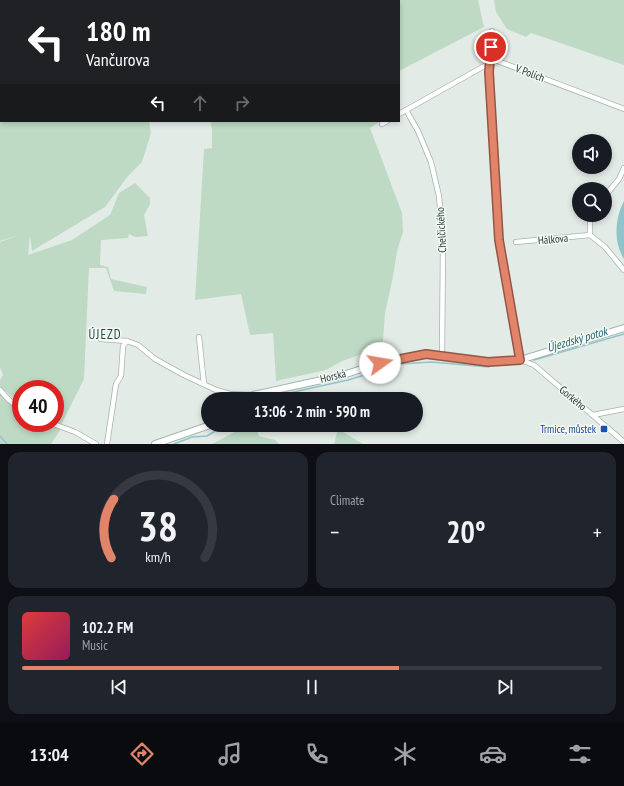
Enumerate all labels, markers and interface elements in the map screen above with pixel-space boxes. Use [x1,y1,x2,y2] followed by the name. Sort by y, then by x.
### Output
[86,12,150,49] text: 180 m
[20,16,72,68] icon: left
[474,30,508,64] pin
[480,36,502,58] icon: arrive
[86,48,150,71] text: Vančurova
[512,61,547,85] street label: V Polích
[147,92,169,114] icon: left
[189,92,211,114] icon: ahead
[231,92,253,114] icon: right
[572,134,612,222] map controls
[572,134,612,174] button: sound
[572,182,612,222] button: search
[433,207,449,253] street label: Chelčického
[537,231,569,247] street label: Hálkova
[545,323,610,355] water label: Újezdský potok
[88,326,122,343] district label: ÚJEZD
[359,342,401,384] position arrow
[319,366,347,386] street label: Horská
[12,380,64,432] speed limit sign: 40
[556,383,590,414] street label: Gorkého
[254,402,370,421] text: 13:06 · 2 min · 590 m
[540,422,597,436] place label: Trmice, můstek
[599,424,609,434] marker: Trmice, můstek
[330,492,364,509] text: Climate
[138,499,178,552] text: 38
[446,512,486,551] text: 20°
[330,518,339,546] text: −
[593,518,602,546] text: +
[145,547,171,566] text: km/h
[82,618,133,637] text: 102.2 FM
[82,637,108,654] text: Music
[108,676,130,698] icon: previous
[301,676,323,698] icon: pause
[494,676,516,698] icon: next
[128,740,156,768] icon: directions
[216,740,244,768] icon: music
[303,740,331,768] icon: phone
[391,740,419,768] icon: climate
[479,740,507,768] icon: car
[566,740,594,768] icon: filters
[30,743,69,766] text: 13:04

